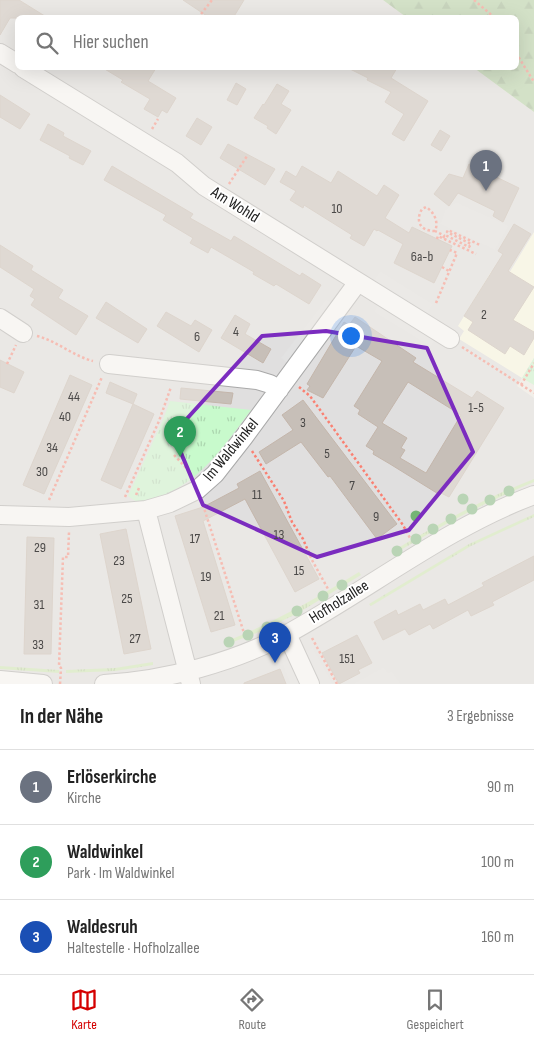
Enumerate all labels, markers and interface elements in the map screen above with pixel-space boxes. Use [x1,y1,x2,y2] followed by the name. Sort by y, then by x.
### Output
[15,15,519,70] search box
[33,29,61,57] icon: search
[73,31,149,54] text: Hier suchen
[470,150,502,191] pin: 1
[207,182,263,227] street label: Am Wohld
[331,200,343,217] house number: 10
[411,248,433,265] house number: 6a-b
[481,306,487,323] house number: 2
[233,323,239,340] house number: 4
[338,323,364,349] your location
[194,328,200,345] house number: 6
[68,388,80,405] house number: 44
[468,399,484,416] house number: 1-5
[59,408,71,425] house number: 40
[300,414,306,431] house number: 3
[199,415,263,485] street label: Im Waldwinkel
[164,416,196,457] pin: 2
[46,439,58,456] house number: 34
[324,445,330,462] house number: 5
[36,463,48,480] house number: 30
[349,477,355,494] house number: 7
[252,486,262,503] house number: 11
[373,508,379,525] house number: 9
[274,526,285,543] house number: 13
[190,530,201,547] house number: 17
[34,539,46,556] house number: 29
[113,552,125,569] house number: 23
[294,562,305,579] house number: 15
[200,568,212,585] house number: 19
[306,576,372,628] street label: Hofholzallee
[121,590,133,607] house number: 25
[34,596,44,613] house number: 31
[214,607,224,624] house number: 21
[259,622,291,663] pin: 3
[129,630,141,647] house number: 27
[32,636,44,653] house number: 33
[339,650,355,667] house number: 151
[20,704,103,729] text: In der Nähe
[447,707,514,726] text: 3 Ergebnisse
[67,766,157,789] text: Erlöserkirche
[33,778,39,797] text: 1
[487,778,514,797] text: 90 m
[67,789,101,808] text: Kirche
[67,841,143,864] text: Waldwinkel
[32,853,40,872] text: 2
[481,853,514,872] text: 100 m
[67,864,175,883] text: Park · Im Waldwinkel
[67,916,138,939] text: Waldesruh
[32,928,40,947] text: 3
[481,928,514,947] text: 160 m
[67,939,200,958] text: Haltestelle · Hofholzallee
[70,986,98,1033] tab: Karte
[238,986,266,1033] tab: Route
[407,986,464,1033] tab: Gespeichert

